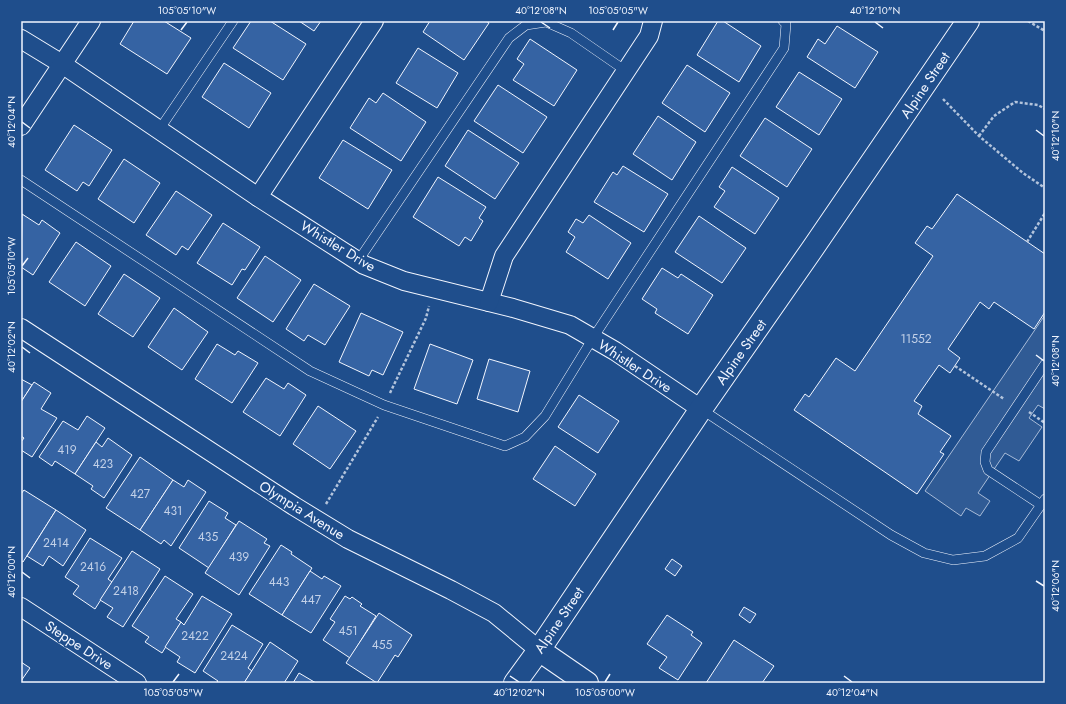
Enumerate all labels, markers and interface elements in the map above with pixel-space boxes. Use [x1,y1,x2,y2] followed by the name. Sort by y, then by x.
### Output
[158,3,216,18] text: 105°05'10"W
[515,3,567,18] text: 40°12'08"N
[588,3,648,18] text: 105°05'05"W
[850,3,900,18] text: 40°12'10"N
[895,47,955,122] street label: Alpine Street
[4,96,19,148] text: 40°12'04"N
[1048,111,1063,161] text: 40°12'10"N
[297,216,379,276] street label: Whistler Drive
[4,237,19,295] text: 105°05'10"W
[711,315,771,389] street label: Alpine Street
[4,321,19,373] text: 40°12'02"N
[900,330,932,348] house number: 11552
[594,335,676,397] street label: Whistler Drive
[1048,335,1063,387] text: 40°12'08"N
[57,441,77,459] house number: 419
[93,455,114,473] house number: 423
[255,476,349,544] street label: Olympia Avenue
[130,485,151,503] house number: 427
[164,502,182,520] house number: 431
[198,528,218,546] house number: 435
[43,534,69,552] house number: 2414
[4,546,19,598] text: 40°12'00"N
[229,548,249,566] house number: 439
[80,558,106,576] house number: 2416
[1048,560,1063,612] text: 40°12'06"N
[269,573,290,591] house number: 443
[113,582,139,600] house number: 2418
[529,582,589,657] street label: Alpine Street
[301,591,322,609] house number: 447
[41,616,117,674] street label: Steppe Drive
[338,622,358,640] house number: 451
[181,627,209,645] house number: 2422
[372,636,392,654] house number: 455
[220,647,248,665] house number: 2424
[143,685,203,700] text: 105°05'05"W
[493,685,545,700] text: 40°12'02"N
[575,685,635,700] text: 105°05'00"W
[826,685,878,700] text: 40°12'04"N

